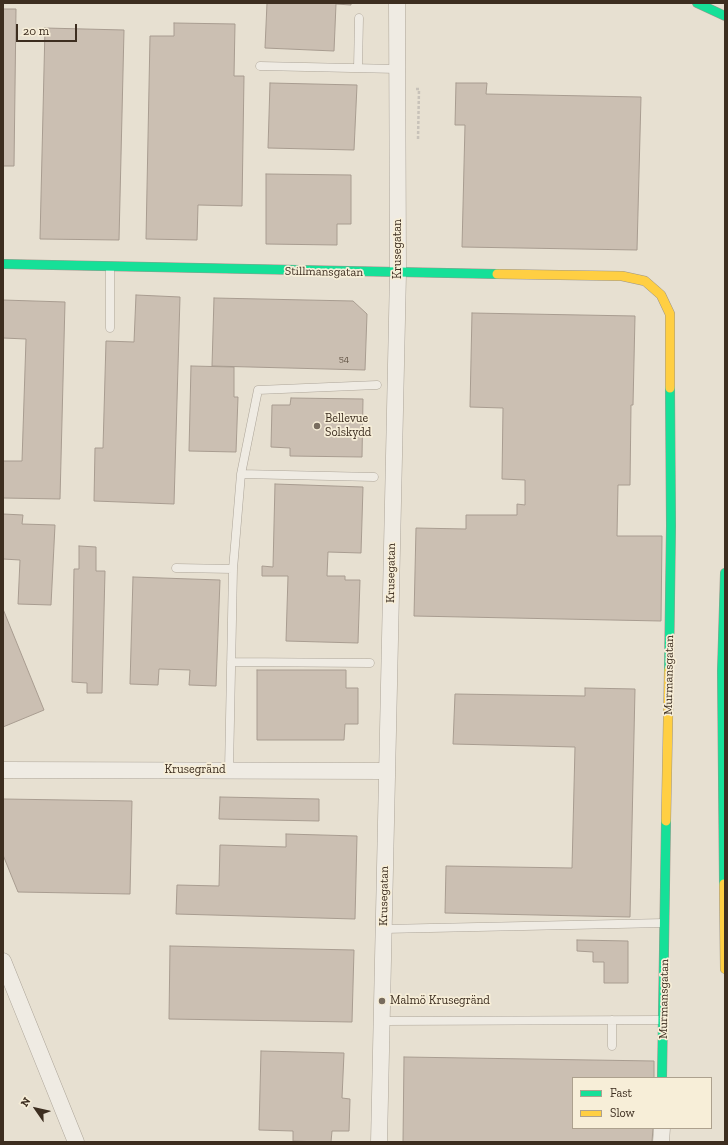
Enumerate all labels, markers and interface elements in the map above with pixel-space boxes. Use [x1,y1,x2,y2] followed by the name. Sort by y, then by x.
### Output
[18,16,79,42] scale bar
[23,24,49,38] text: 20 m
[391,219,405,279] street label: Krusegatan
[285,264,363,280] street label: Stillmansgatan
[339,353,349,365] house number: 54
[325,412,371,440] place label: Bellevue Solskydd
[312,421,322,431] marker: Bellevue Solskydd
[383,543,399,603] street label: Krusegatan
[661,635,677,715] street label: Murmansgatan
[164,763,226,777] street label: Krusegränd
[376,866,392,926] street label: Krusegatan
[656,959,672,1039] street label: Murmansgatan
[390,994,490,1008] place label: Malmö Krusegränd
[377,996,387,1006] marker: Malmö Krusegränd
[572,1077,712,1129] legend
[610,1086,632,1100] text: Fast
[16,1089,56,1129] north arrow
[18,1095,33,1109] text: N
[610,1106,635,1120] text: Slow

